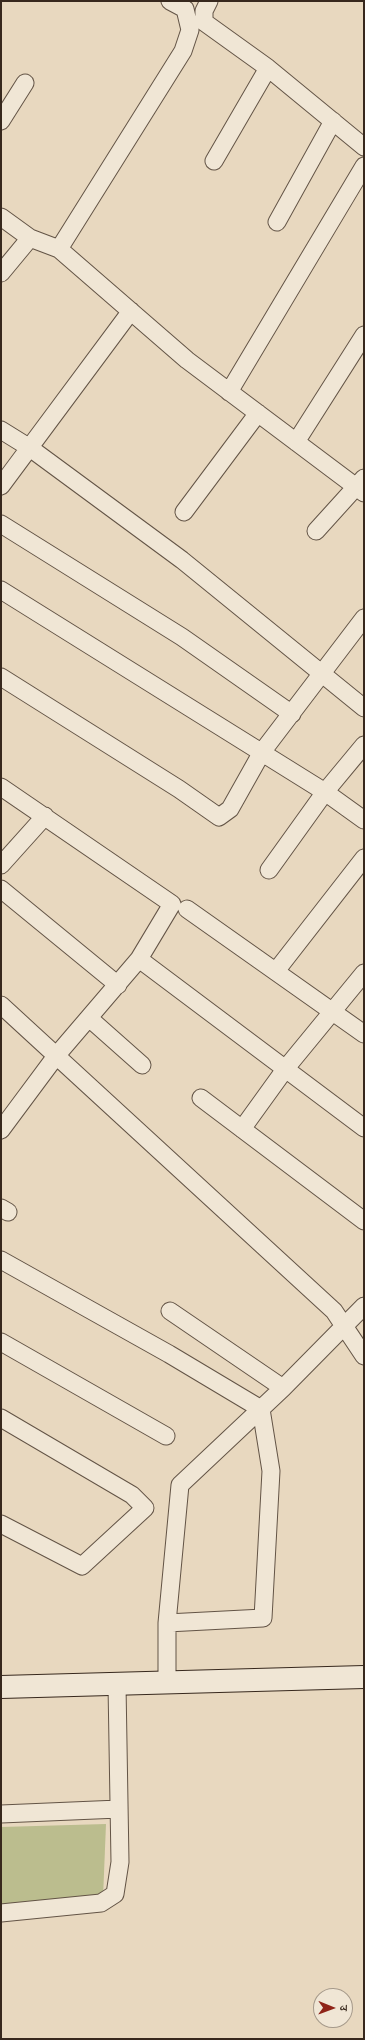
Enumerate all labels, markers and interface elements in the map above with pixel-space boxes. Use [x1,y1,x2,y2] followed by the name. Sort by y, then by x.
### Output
[313,1988,353,2028] north arrow
[337,2005,351,2011] text: उ

